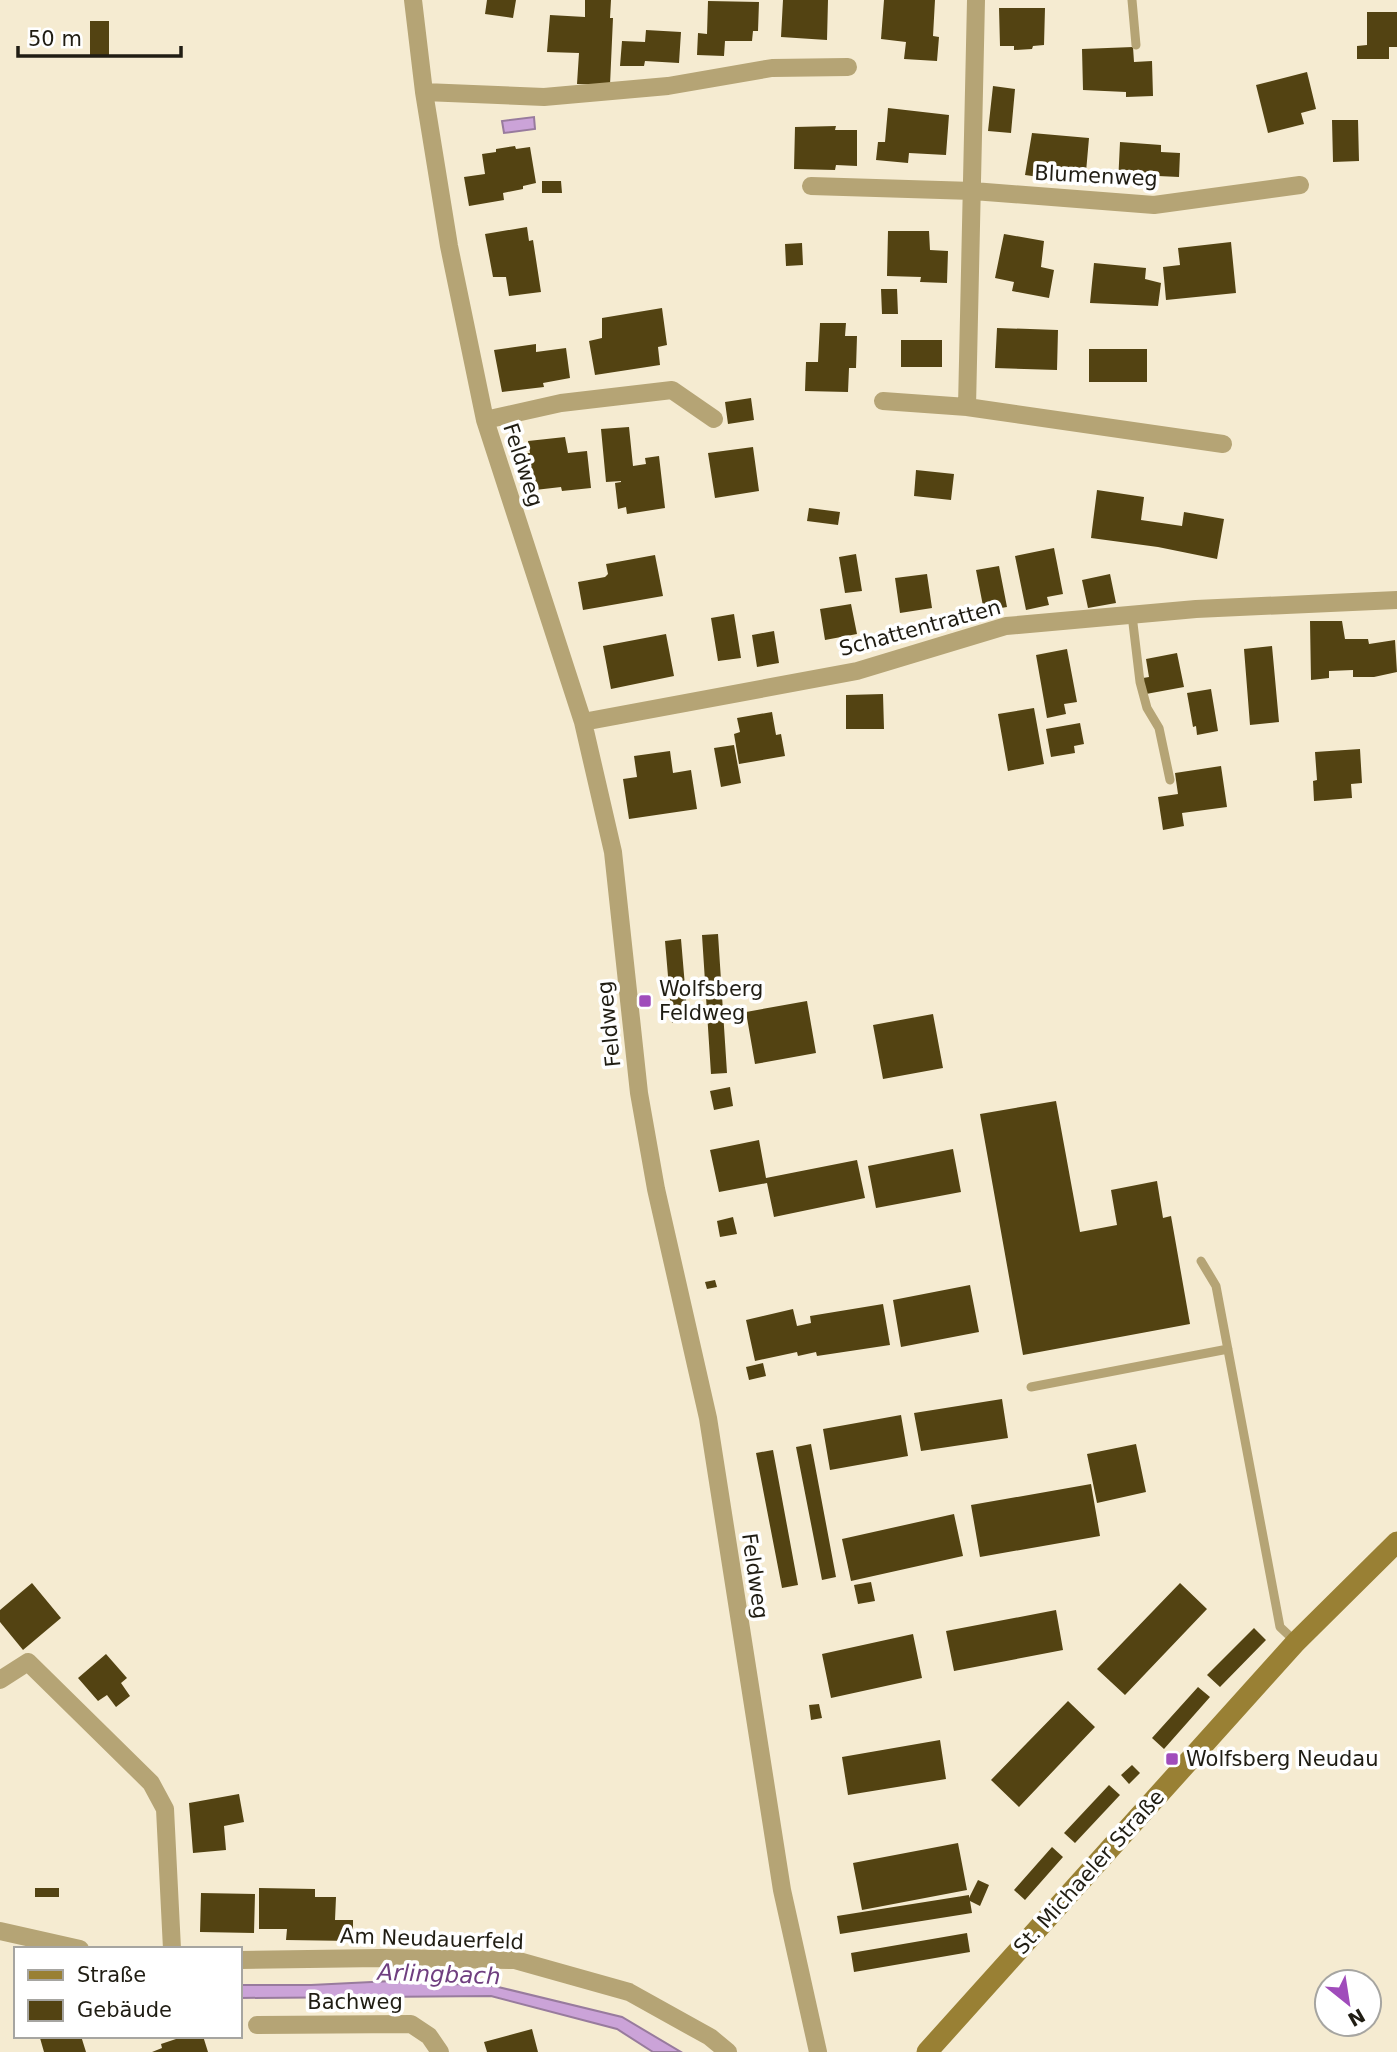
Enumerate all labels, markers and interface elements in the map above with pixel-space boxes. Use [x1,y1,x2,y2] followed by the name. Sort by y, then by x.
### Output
[18,14,180,58] scale bar
[28,27,82,51] text: 50 m
[1034,161,1158,191] street label: Blumenweg
[498,420,548,510] street label: Feldweg
[837,595,1003,661] street label: Schattentratten
[659,977,763,1025] place label: Wolfsberg Feldweg
[593,980,625,1068] street label: Feldweg
[637,993,653,1009] marker: Wolfsberg Feldweg
[737,1532,773,1620] street label: Feldweg
[1186,1747,1379,1771] place label: Wolfsberg Neudau
[1164,1751,1180,1767] marker: Wolfsberg Neudau
[1009,1785,1169,1959] street label: St. Michaeler Straße
[340,1924,524,1954] street label: Am Neudauerfeld
[14,1947,242,2038] legend
[375,1959,501,1989] water label: Arlingbach
[77,1963,146,1987] text: Straße
[1313,1968,1383,2038] north arrow
[307,1990,403,2014] street label: Bachweg
[77,1998,172,2022] text: Gebäude
[1344,2004,1369,2031] text: N

